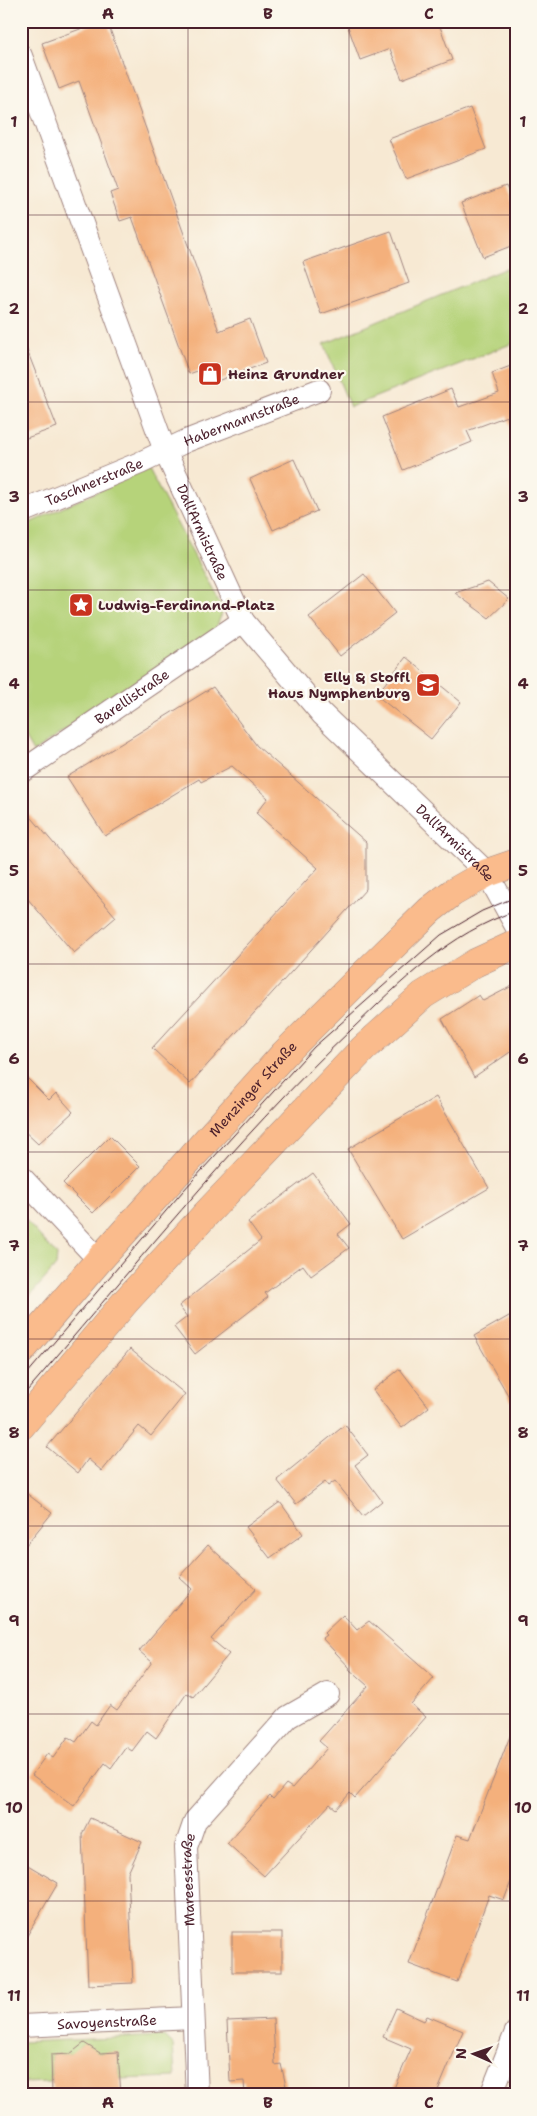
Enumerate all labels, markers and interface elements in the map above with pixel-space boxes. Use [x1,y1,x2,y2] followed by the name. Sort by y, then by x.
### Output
[102,3,114,24] text: A
[263,3,273,24] text: B
[424,3,434,24] text: C
[10,111,18,132] text: 1
[519,111,527,132] text: 1
[8,298,20,319] text: 2
[517,298,529,319] text: 2
[197,361,223,387] shop icon: Heinz Grundner
[228,365,345,383] place label: Heinz Grundner
[181,389,302,450] street label: Habermannstraße
[42,454,146,510] street label: Taschnerstraße
[173,482,232,583] street label: Dall'Armistraße
[8,486,20,507] text: 3
[517,486,529,507] text: 3
[68,592,94,618] place icon: Ludwig-Ferdinand-Platz
[98,596,276,614] place label: Ludwig-Ferdinand-Platz
[91,665,173,728] street label: Barellistraße
[268,668,411,702] place label: Elly & Stoffl Haus Nymphenburg
[415,672,441,698] school or university icon: Elly & Stoffl Haus Nymphenburg
[8,673,20,694] text: 4
[517,673,529,694] text: 4
[412,800,499,885] street label: Dall'Armistraße
[9,860,19,881] text: 5
[518,860,528,881] text: 5
[205,1037,301,1140] street label: Menzinger Straße
[8,1048,20,1069] text: 6
[517,1048,529,1069] text: 6
[8,1235,20,1256] text: 7
[517,1235,529,1256] text: 7
[8,1422,20,1443] text: 8
[517,1422,529,1443] text: 8
[8,1610,20,1631] text: 9
[517,1610,529,1631] text: 9
[5,1797,23,1818] text: 10
[514,1797,532,1818] text: 10
[177,1830,199,1927] street label: Mareesstraße
[7,1985,21,2006] text: 11
[516,1985,530,2006] text: 11
[57,2011,157,2033] street label: Savoyenstraße
[450,2028,500,2078] north arrow
[452,2048,470,2059] text: N
[102,2092,114,2113] text: A
[263,2092,273,2113] text: B
[424,2092,434,2113] text: C

